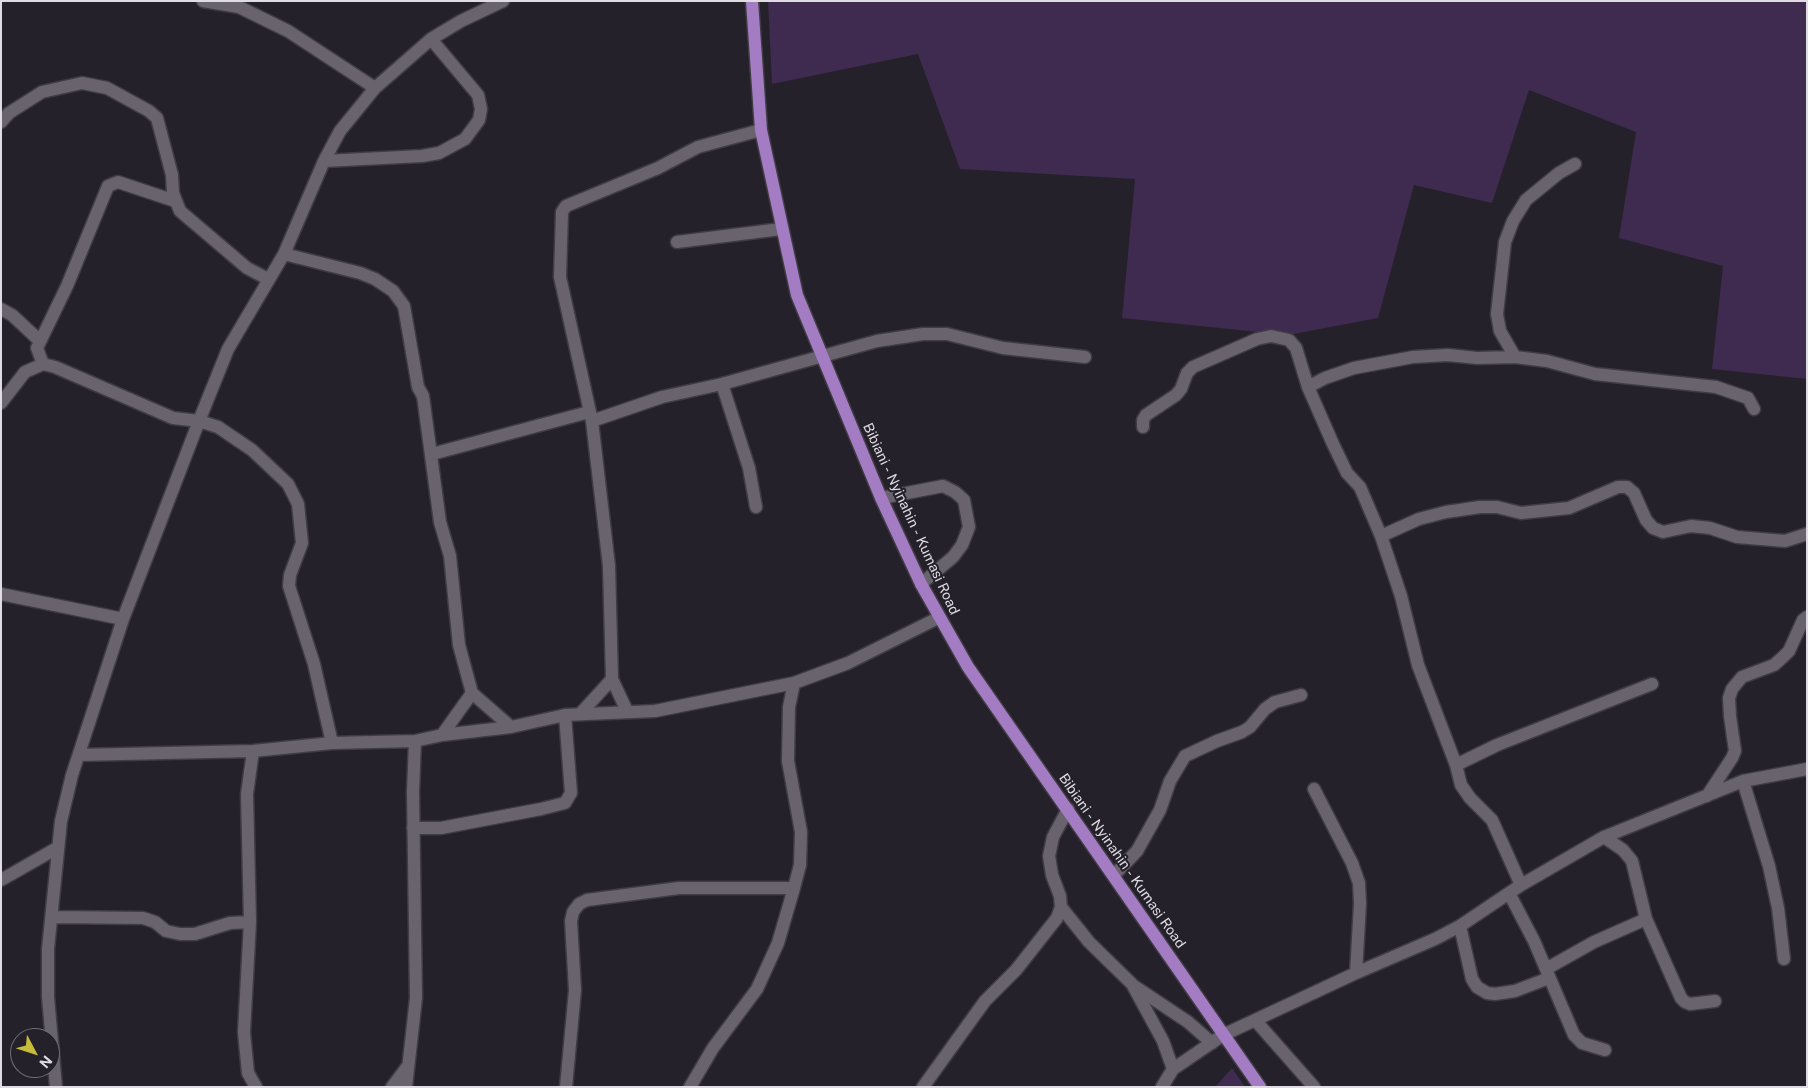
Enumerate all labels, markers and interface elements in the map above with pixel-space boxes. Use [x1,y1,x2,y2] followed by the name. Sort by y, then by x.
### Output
[859,420,963,618] street label: Bibiani - Nyinahin - Kumasi Road
[1055,770,1189,952] street label: Bibiani - Nyinahin - Kumasi Road
[10,1028,60,1078] north arrow
[36,1053,55,1071] text: N

